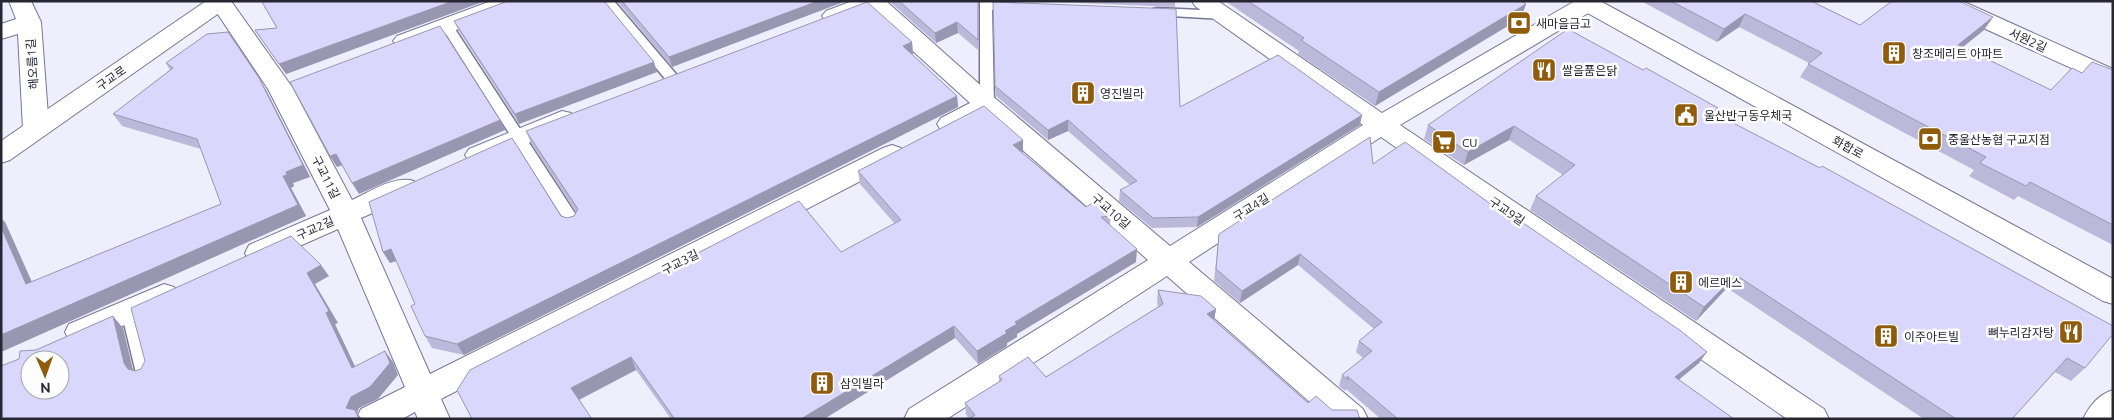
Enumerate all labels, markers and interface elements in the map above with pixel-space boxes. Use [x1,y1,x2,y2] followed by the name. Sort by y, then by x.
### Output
[1506,10,1532,36] bank icon: 새마을금고
[1536,17,1591,30] place label: 새마을금고
[2007,26,2049,54] street label: 서원2길
[24,38,40,90] street label: 해오름1길
[1881,40,1907,66] building icon: 창조메리트 아파트
[1912,47,2003,60] place label: 창조메리트 아파트
[1531,57,1557,83] restaurant icon: 쌀을품은닭
[94,63,128,93] street label: 구교로
[1562,64,1617,77] place label: 쌀을품은닭
[1070,80,1096,106] building icon: 영진빌라
[1100,87,1144,100] place label: 영진빌라
[1673,102,1699,128] public building icon: 울산반구동우체국
[1704,109,1792,122] place label: 울산반구동우체국
[1917,126,1943,152] bank icon: 중울산농협 구교지점
[1431,129,1457,155] supermarket icon: CU
[1830,133,1866,161] street label: 화합로
[1948,133,2050,146] place label: 중울산농협 구교지점
[1462,136,1478,149] place label: CU
[310,153,342,201] street label: 구교11길
[1089,191,1133,231] street label: 구교10길
[1231,191,1271,223] street label: 구교4길
[1487,194,1527,228] street label: 구교9길
[294,214,336,242] street label: 구교2길
[659,247,701,277] street label: 구교3길
[1668,269,1694,295] building icon: 에르메스
[1698,276,1742,289] place label: 에르메스
[2058,319,2084,345] restaurant icon: 뼈누리감자탕
[1873,323,1899,349] building icon: 이주아트빌
[1988,326,2054,339] place label: 뼈누리감자탕
[1904,330,1959,343] place label: 이주아트빌
[20,350,70,400] north arrow
[809,370,835,396] building icon: 삼익빌라
[840,377,884,390] place label: 삼익빌라
[40,380,51,396] text: N

